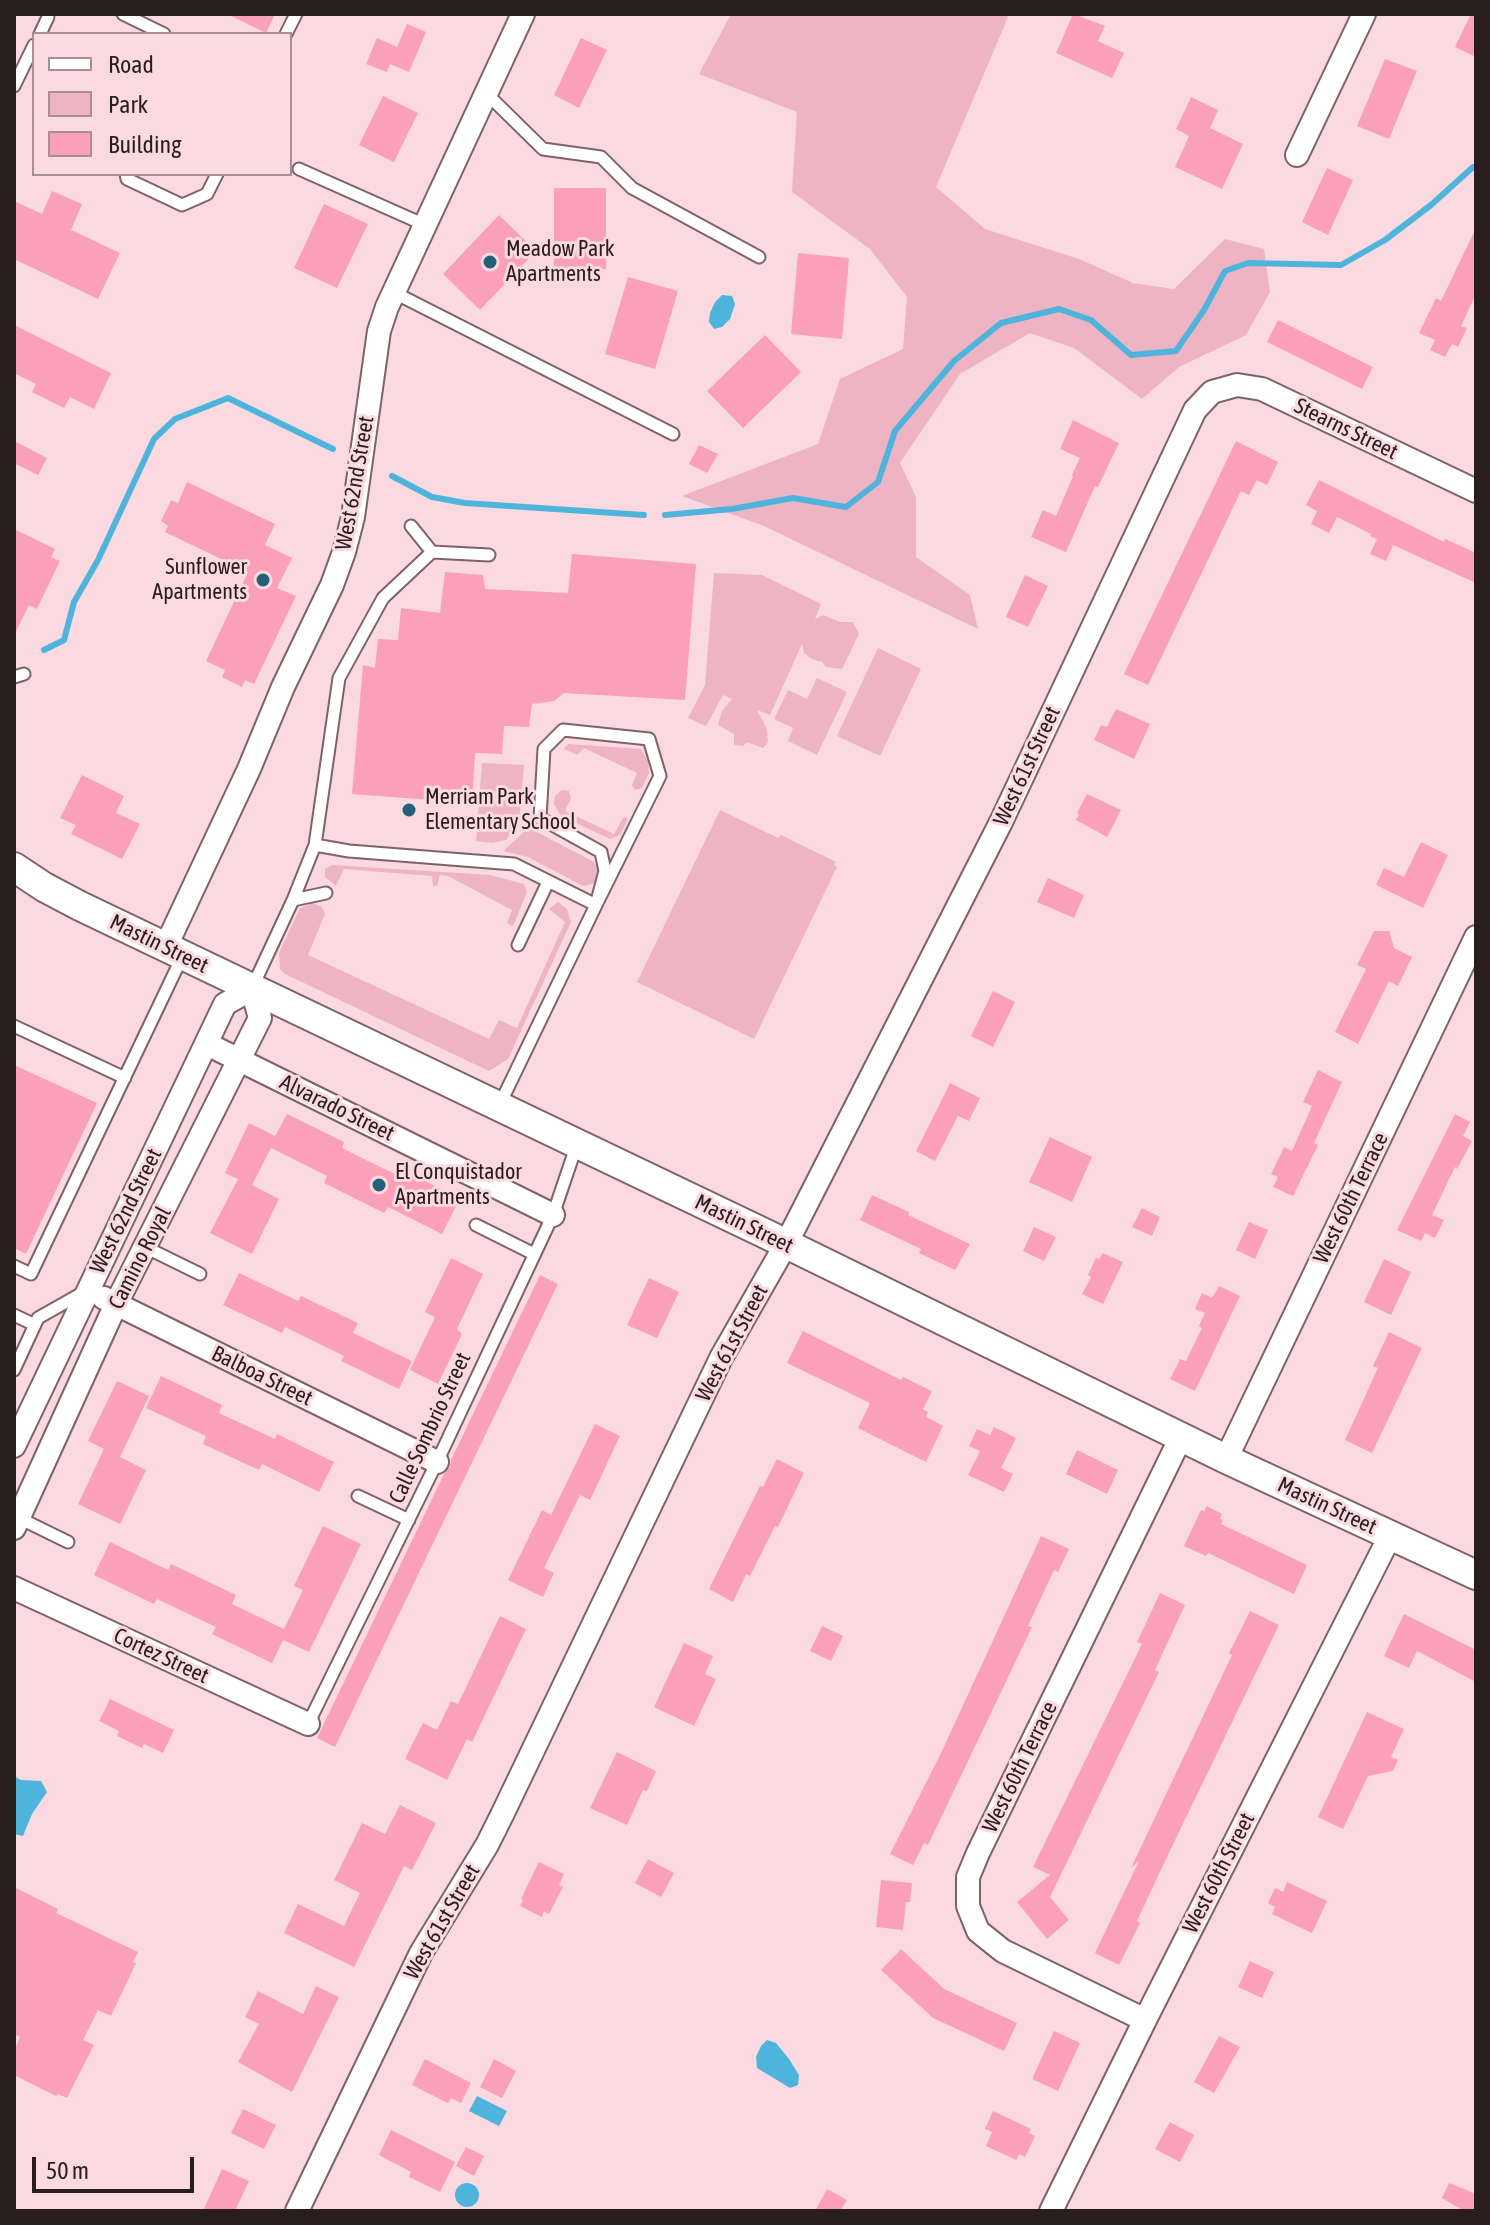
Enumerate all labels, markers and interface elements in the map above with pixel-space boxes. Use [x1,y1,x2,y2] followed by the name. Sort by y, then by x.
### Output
[32,32,292,176] legend
[108,51,154,78] text: Road
[108,91,148,118] text: Park
[108,131,181,158] text: Building
[506,236,614,288] place label: Meadow Park Apartments
[481,253,499,271] marker: Meadow Park Apartments
[1290,393,1402,465] street label: Stearns Street
[330,414,380,552] street label: West 62nd Street
[152,554,247,606] place label: Sunflower Apartments
[254,571,272,589] marker: Sunflower Apartments
[988,702,1066,830] street label: West 61st Street
[425,784,576,836] place label: Merriam Park Elementary School
[400,801,418,819] marker: Merriam Park Elementary School
[106,909,212,979] street label: Mastin Street
[276,1069,398,1147] street label: Alvarado Street
[1308,1128,1394,1268] street label: West 60th Terrace
[84,1144,168,1278] street label: West 62nd Street
[395,1159,522,1210] place label: El Conquistador Apartments
[370,1176,388,1194] marker: El Conquistador Apartments
[691,1189,797,1259] street label: Mastin Street
[103,1203,177,1313] street label: Camino Royal
[690,1280,774,1406] street label: West 61st Street
[207,1340,317,1412] street label: Balboa Street
[383,1348,477,1508] street label: Calle Sombrio Street
[1273,1472,1381,1540] street label: Mastin Street
[109,1623,213,1689] street label: Cortez Street
[977,1697,1063,1837] street label: West 60th Terrace
[1177,1808,1261,1938] street label: West 60th Street
[398,1860,486,1984] street label: West 61st Street
[36,2141,198,2191] scale bar
[46,2157,89,2184] text: 50 m

